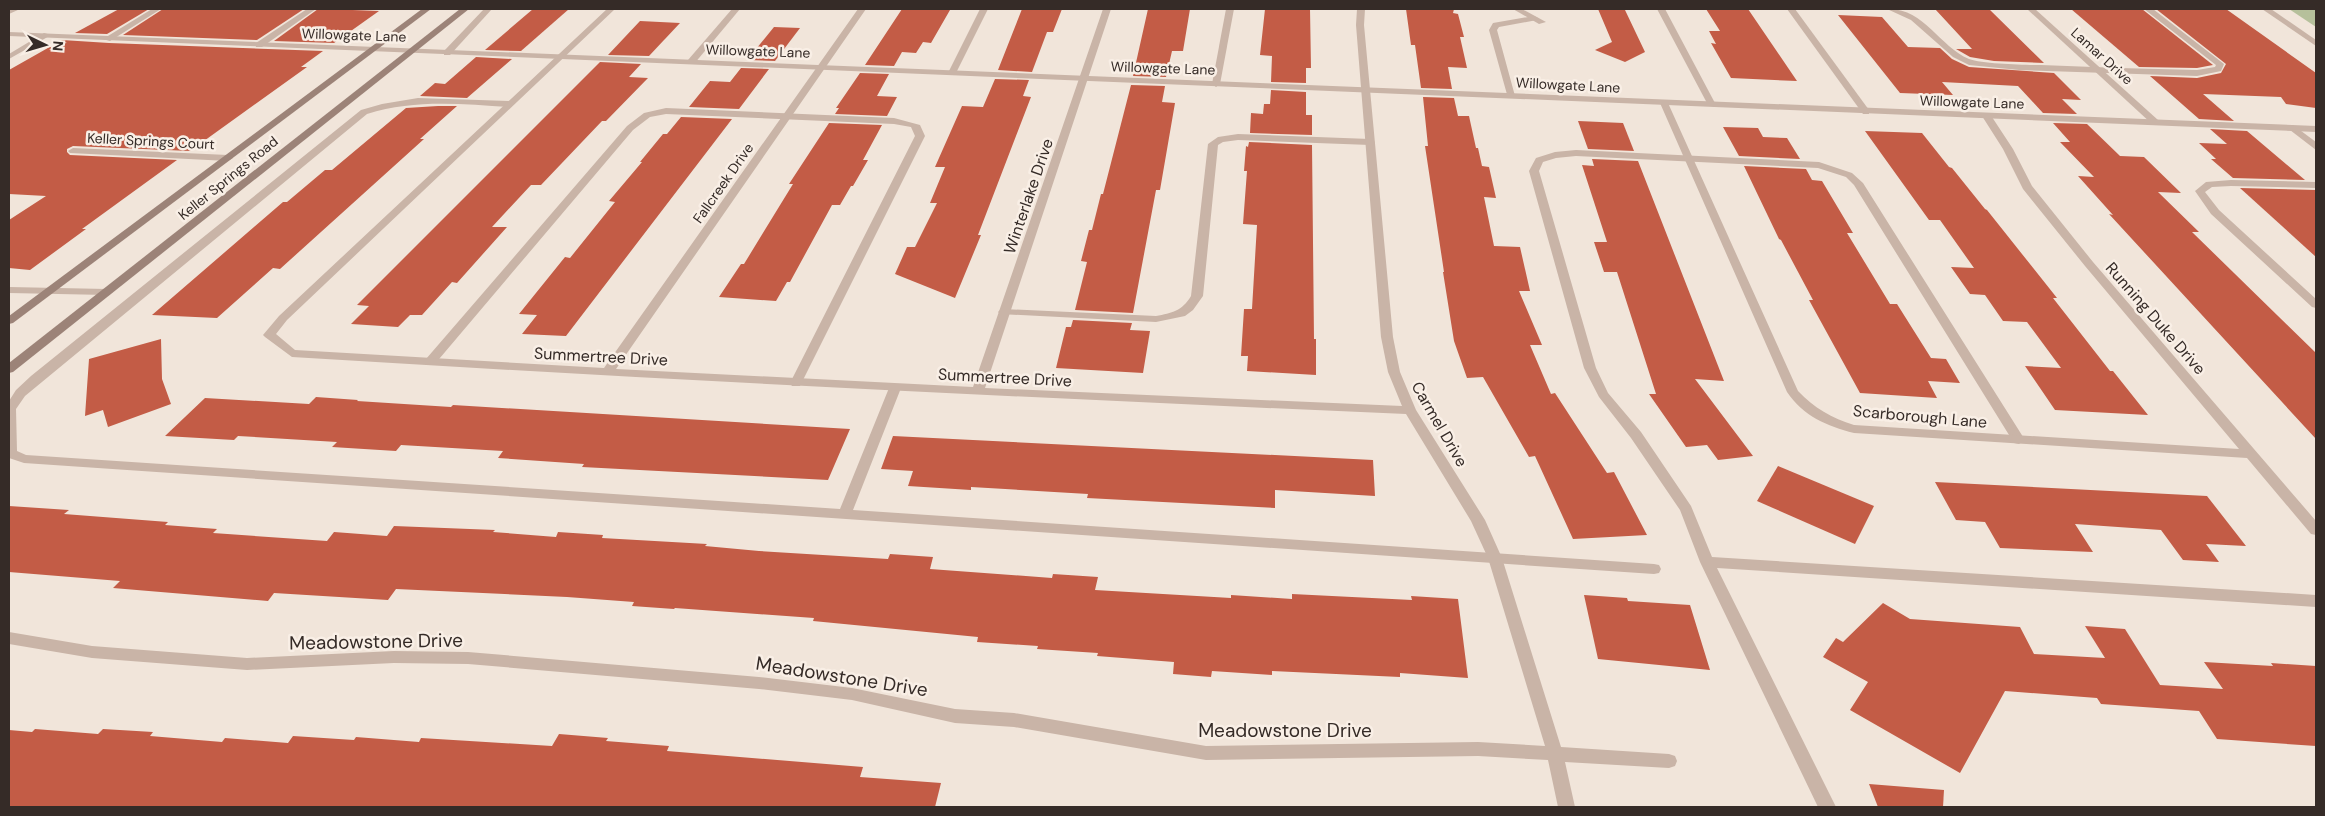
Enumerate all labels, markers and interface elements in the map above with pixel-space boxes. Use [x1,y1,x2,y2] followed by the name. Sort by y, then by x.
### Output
[20,20,70,70] north arrow
[301,24,407,46] street label: Willowgate Lane
[2067,24,2137,89] street label: Lamar Drive
[49,40,67,52] text: N
[705,40,811,62] street label: Willowgate Lane
[1110,57,1216,79] street label: Willowgate Lane
[1515,73,1621,97] street label: Willowgate Lane
[1919,91,2025,113] street label: Willowgate Lane
[87,129,215,153] street label: Keller Springs Court
[174,132,282,224] street label: Keller Springs Road
[999,136,1058,257] street label: Winterlake Drive
[689,139,757,227] street label: Fallcreek Drive
[2101,258,2210,379] street label: Running Duke Drive
[533,343,669,370] street label: Summertree Drive
[937,364,1073,391] street label: Summertree Drive
[1407,378,1472,471] street label: Carmel Drive
[1852,400,1988,433] street label: Scarborough Lane
[289,627,463,656] street label: Meadowstone Drive
[754,651,930,702] street label: Meadowstone Drive
[1198,718,1372,743] street label: Meadowstone Drive

